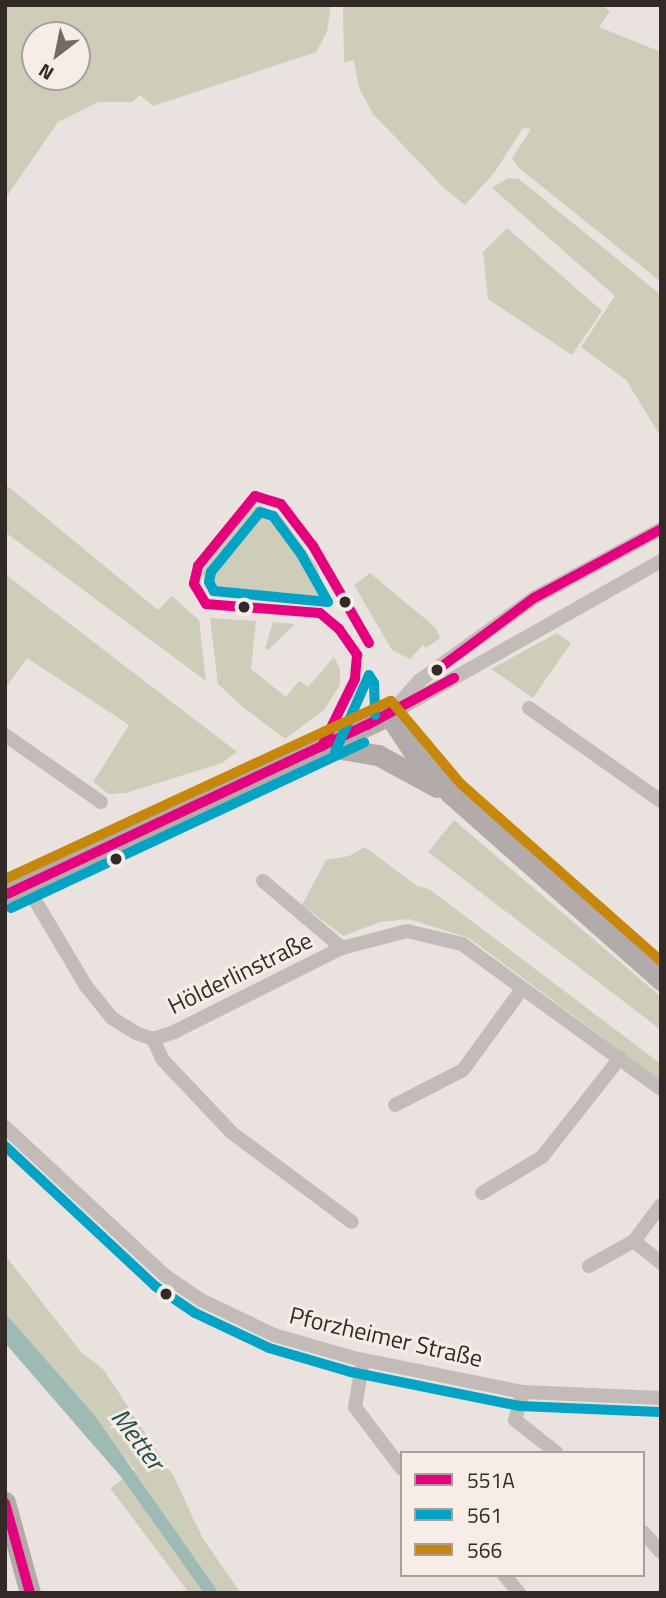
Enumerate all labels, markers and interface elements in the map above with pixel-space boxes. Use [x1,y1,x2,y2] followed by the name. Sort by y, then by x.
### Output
[21,21,91,91] north arrow
[32,57,59,88] text: N
[338,595,352,609] unlabelled marker
[237,600,251,614] unlabelled marker
[430,663,444,677] unlabelled marker
[109,852,123,866] unlabelled marker
[163,926,317,1020] street label: Hölderlinstraße
[159,1287,173,1301] unlabelled marker
[287,1301,485,1373] street label: Pforzheimer Straße
[105,1402,171,1476] water label: Metter
[400,1451,645,1577] legend
[467,1464,515,1496] text: 551A
[467,1499,502,1531] text: 561
[467,1534,502,1566] text: 566

